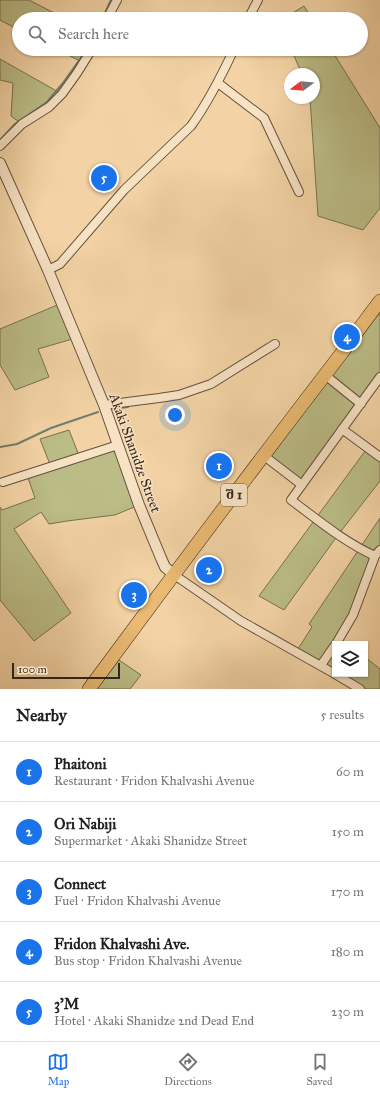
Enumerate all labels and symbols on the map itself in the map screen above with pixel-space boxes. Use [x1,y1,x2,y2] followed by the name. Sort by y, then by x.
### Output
[284,68,320,104] north arrow
[91,163,117,193] pin: 5
[334,322,360,352] pin: 4
[105,390,164,515] street label: Akaki Shanidze Street
[165,405,185,425] your location
[206,451,232,481] pin: 1
[221,484,247,506] road number: შ 1
[196,555,222,585] pin: 2
[121,580,147,610] pin: 3
[12,661,120,680] scale bar

